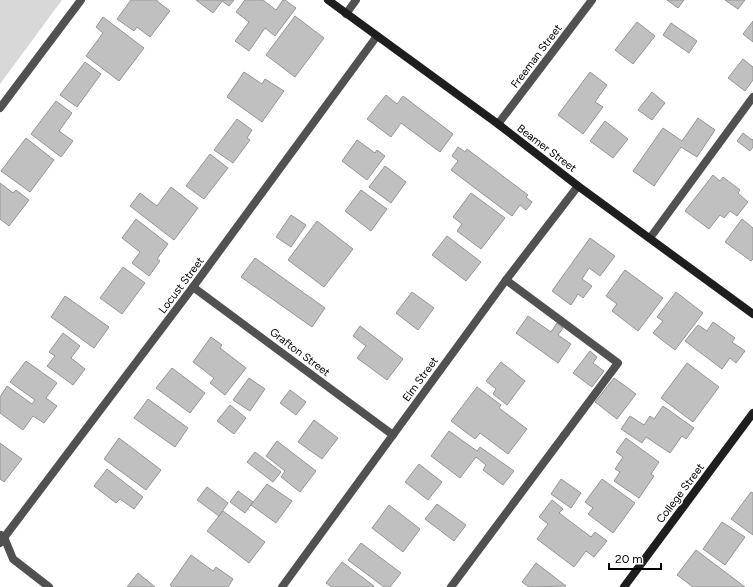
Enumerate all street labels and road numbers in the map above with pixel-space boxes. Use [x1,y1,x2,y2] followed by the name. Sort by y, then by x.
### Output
[508,22,565,91] street label: Freeman Street
[514,122,579,175] street label: Beamer Street
[156,255,207,316] street label: Locust Street
[267,326,332,379] street label: Grafton Street
[400,355,441,404] street label: Elm Street
[654,461,707,526] street label: College Street

